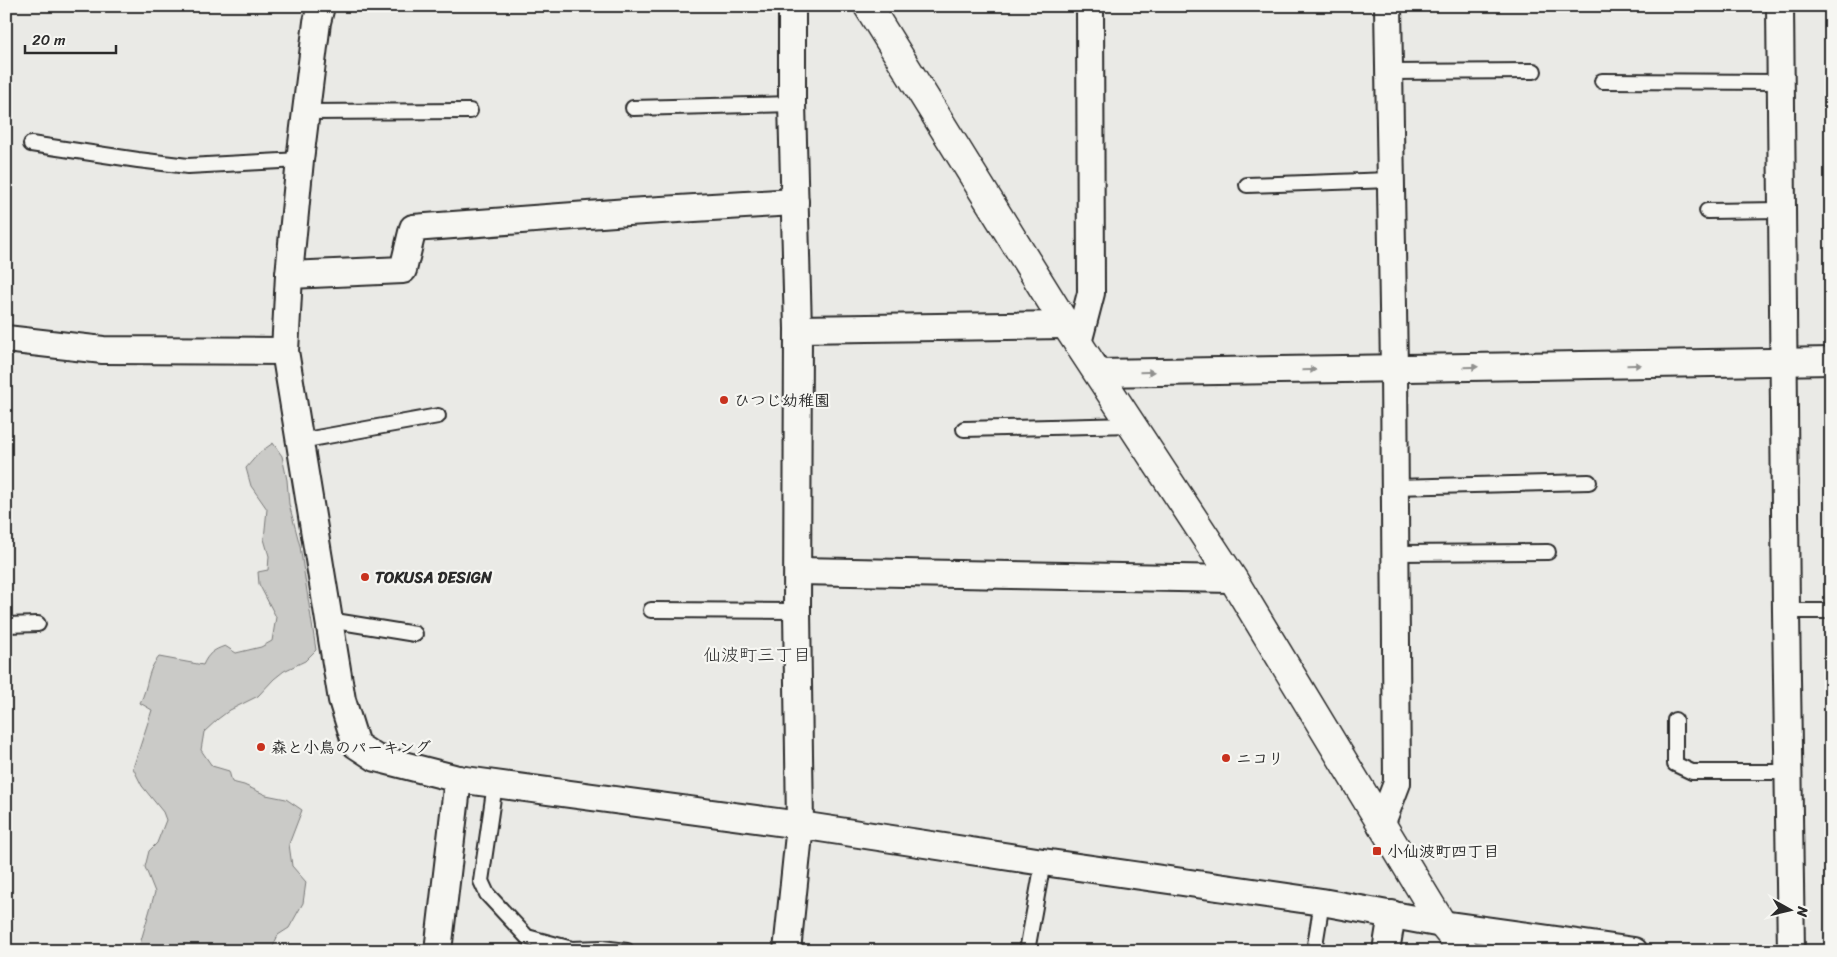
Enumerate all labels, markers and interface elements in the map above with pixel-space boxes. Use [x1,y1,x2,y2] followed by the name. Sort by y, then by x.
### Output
[25,22,116,54] scale bar
[32,27,66,53] text: 20 m
[1626,360,1642,368] one-way arrow
[1464,363,1480,371] one-way arrow
[1301,366,1317,374] one-way arrow
[1139,368,1155,376] one-way arrow
[734,386,830,415] place label: ひつじ幼稚園
[718,394,730,406] marker: ひつじ幼稚園
[375,563,493,592] place label: TOKUSA DESIGN
[359,571,371,583] marker: TOKUSA DESIGN
[703,639,811,671] district label: 仙波町三丁目
[271,733,431,762] place label: 森と小鳥のパーキング
[255,741,267,753] marker: 森と小鳥のパーキング
[1236,744,1284,773] place label: ニコリ
[1220,752,1232,764] marker: ニコリ
[1387,837,1499,866] place label: 小仙波町四丁目
[1371,845,1383,857] marker: 小仙波町四丁目
[1764,884,1814,934] north arrow
[1789,904,1816,919] text: N

